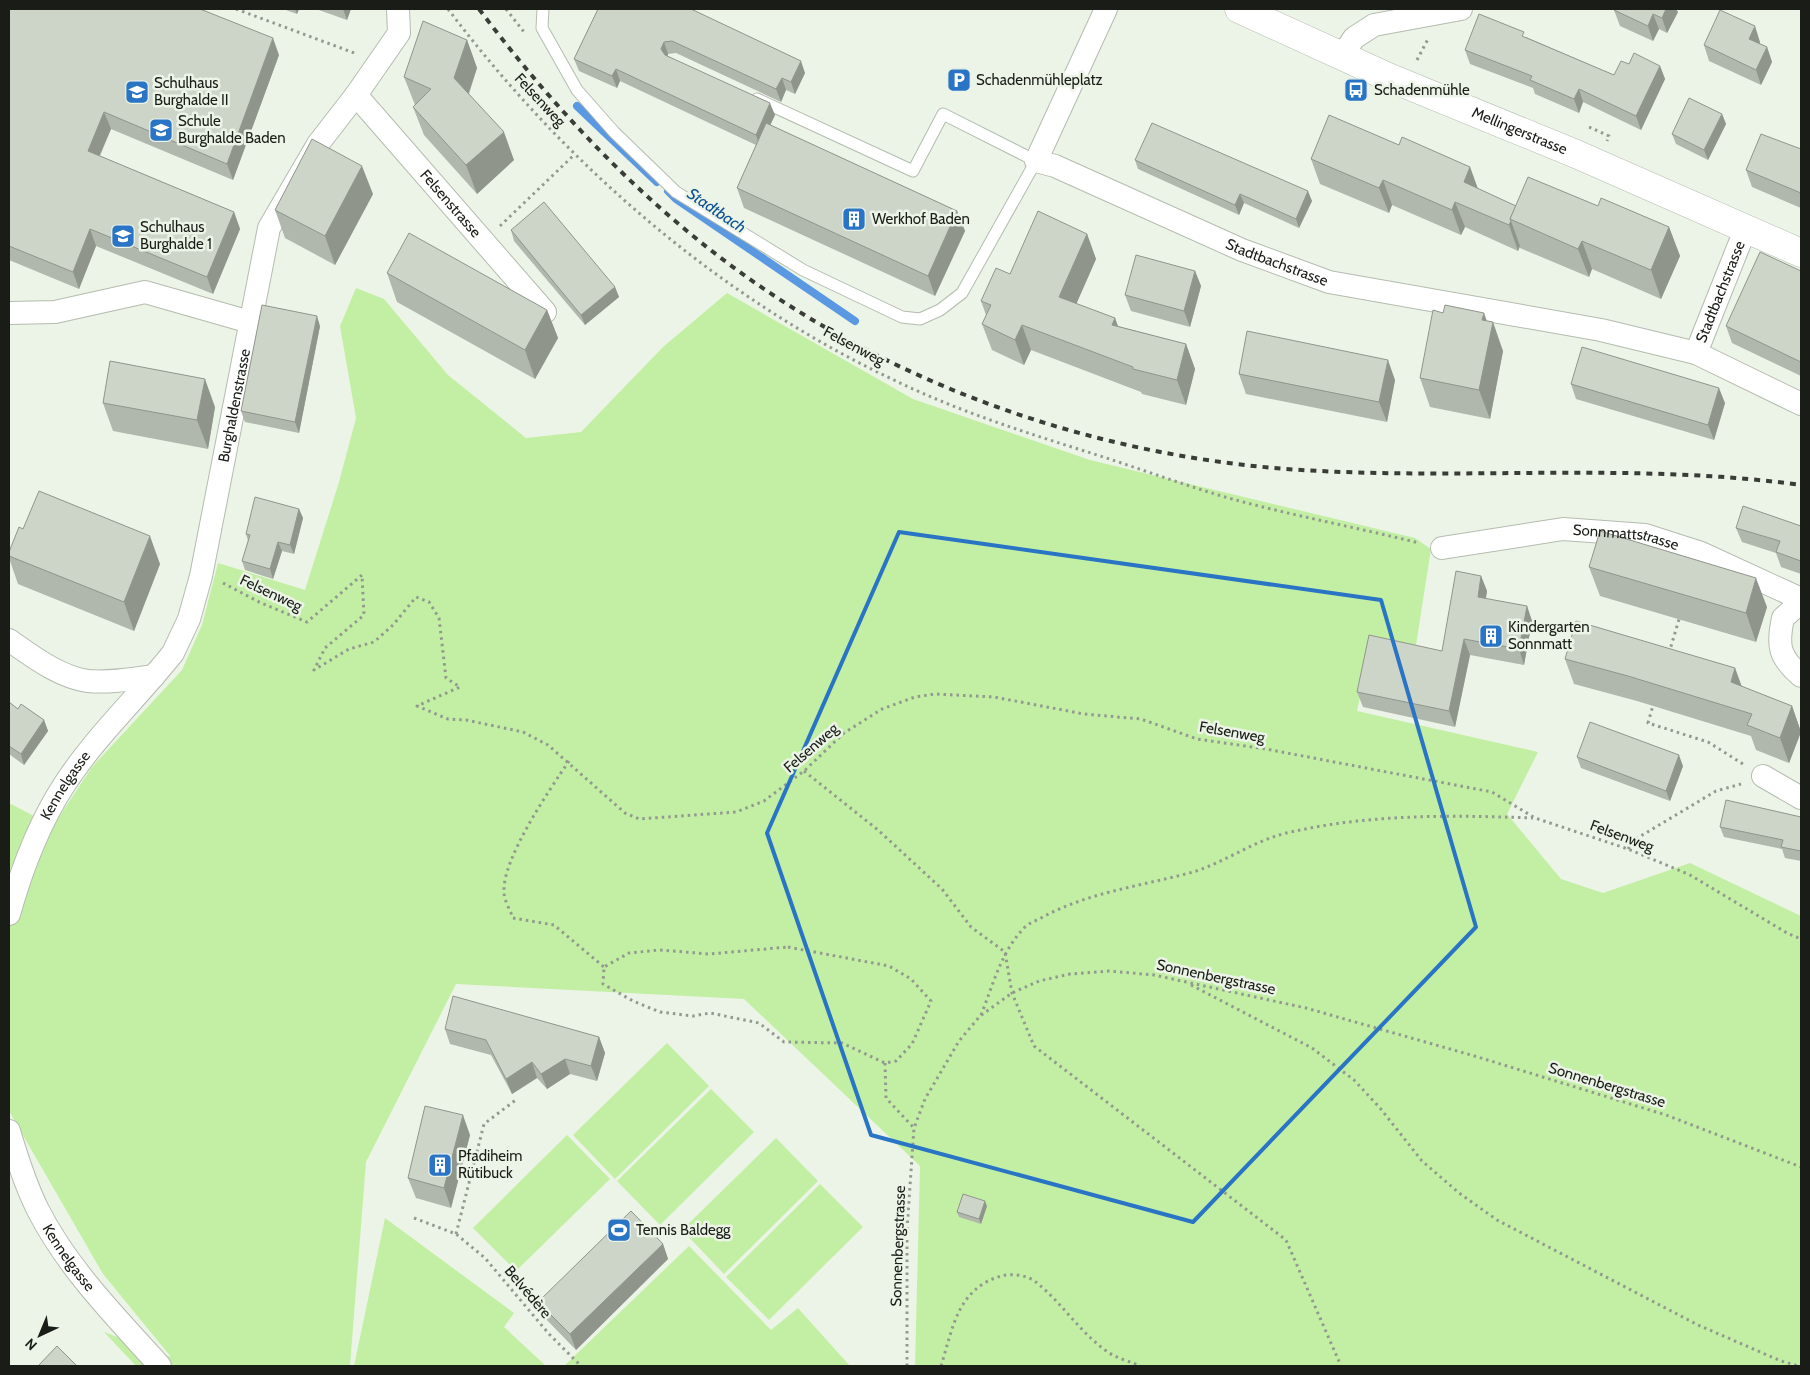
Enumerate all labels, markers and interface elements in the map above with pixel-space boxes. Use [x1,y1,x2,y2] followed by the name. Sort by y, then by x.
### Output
[946,67,972,93] parking icon: Schadenmühleplatz
[511,70,570,131] street label: Felsenweg
[976,71,1103,89] place label: Schadenmühleplatz
[154,74,229,109] place label: Schulhaus Burghalde II
[1343,77,1369,103] bus stop icon: Schadenmühle
[124,79,150,105] school or university icon: Schulhaus Burghalde II
[1374,81,1470,99] place label: Schadenmühle
[1469,103,1570,159] street label: Mellingerstrasse
[178,112,286,147] place label: Schule Burghalde Baden
[148,117,174,143] school or university icon: Schule Burghalde Baden
[416,166,485,241] street label: Felsenstrasse
[684,184,750,237] water label: Stadtbach
[841,206,867,232] building icon: Werkhof Baden
[872,210,970,228] place label: Werkhof Baden
[140,218,212,253] place label: Schulhaus Burghalde 1
[110,223,136,249] school or university icon: Schulhaus Burghalde 1
[1223,235,1331,290] street label: Stadtbachstrasse
[1692,238,1749,345] street label: Stadtbachstrasse
[820,322,888,370] street label: Felsenweg
[214,347,254,464] street label: Burghaldenstrasse
[1572,521,1681,554] street label: Sonnmattstrasse
[237,571,305,615] street label: Felsenweg
[1508,618,1590,653] place label: Kindergarten Sonnmatt
[1478,623,1504,649] building icon: Kindergarten Sonnmatt
[1198,717,1267,747] street label: Felsenweg
[780,719,842,777] street label: Felsenweg
[37,747,94,823] street label: Kennelgasse
[1588,816,1657,856] street label: Felsenweg
[1155,956,1277,998] street label: Sonnenbergstrasse
[1546,1059,1668,1111] street label: Sonnenbergstrasse
[458,1147,522,1182] place label: Pfadiheim Rütibuck
[427,1152,453,1178] building icon: Pfadiheim Rütibuck
[887,1185,909,1307] street label: Sonnenbergstrasse
[606,1217,632,1243] sports icon: Tennis Baldegg
[39,1221,99,1295] street label: Kennelgasse
[636,1221,731,1239] place label: Tennis Baldegg
[501,1262,555,1322] street label: Belvédère
[15,1310,65,1360] north arrow
[21,1334,41,1354] text: N

